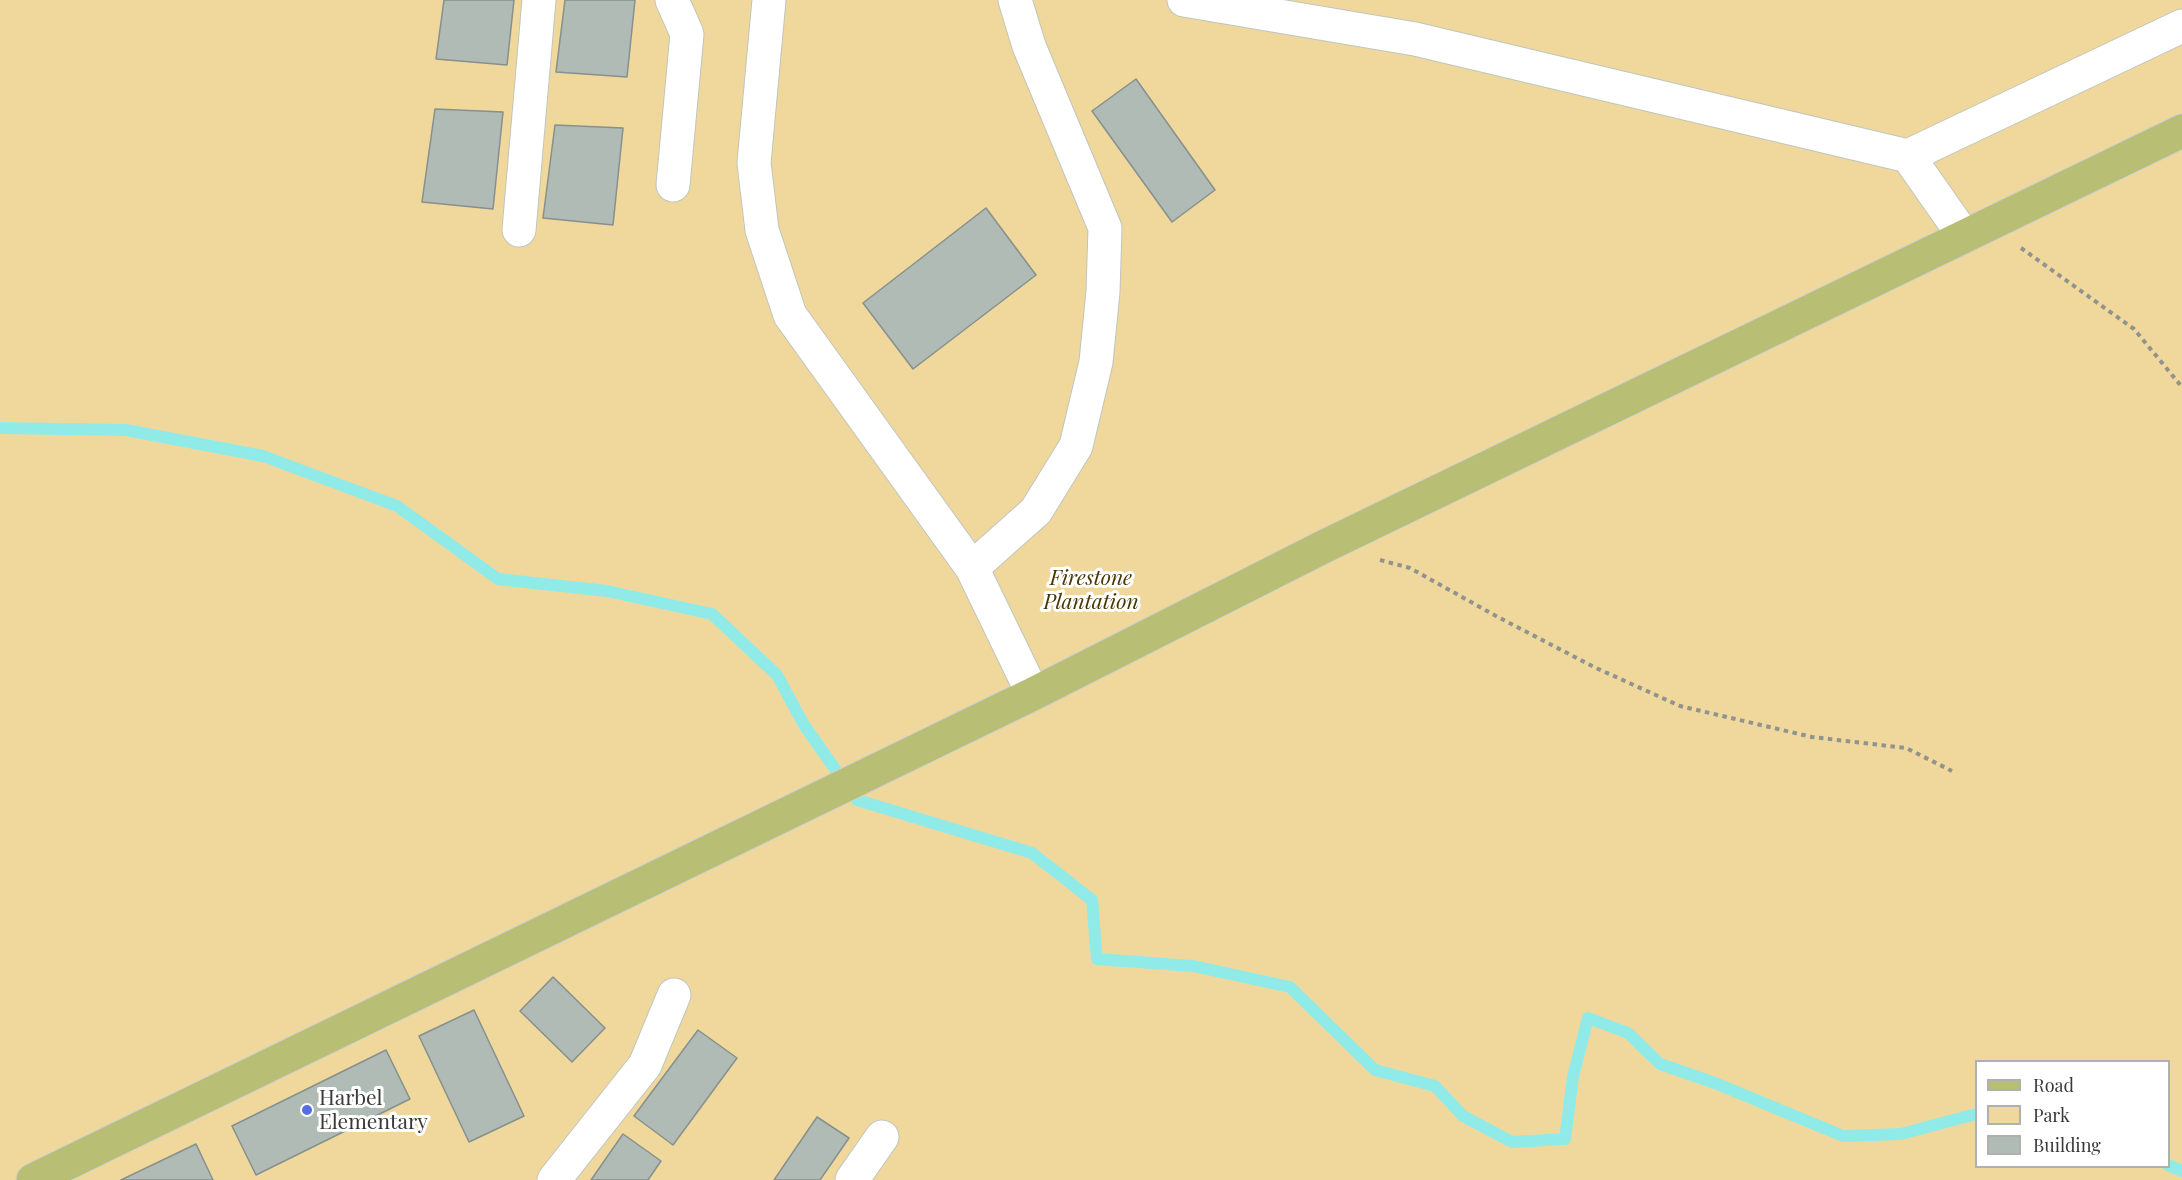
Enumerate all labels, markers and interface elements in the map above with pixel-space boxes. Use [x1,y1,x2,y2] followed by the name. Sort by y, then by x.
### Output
[1043,565,1139,615] park label: Firestone Plantation
[1975,1060,2170,1168] legend
[2033,1073,2074,1097] text: Road
[319,1085,428,1135] place label: Harbel Elementary
[300,1103,314,1117] marker: Harbel Elementary
[2033,1103,2070,1127] text: Park
[2033,1133,2101,1157] text: Building

